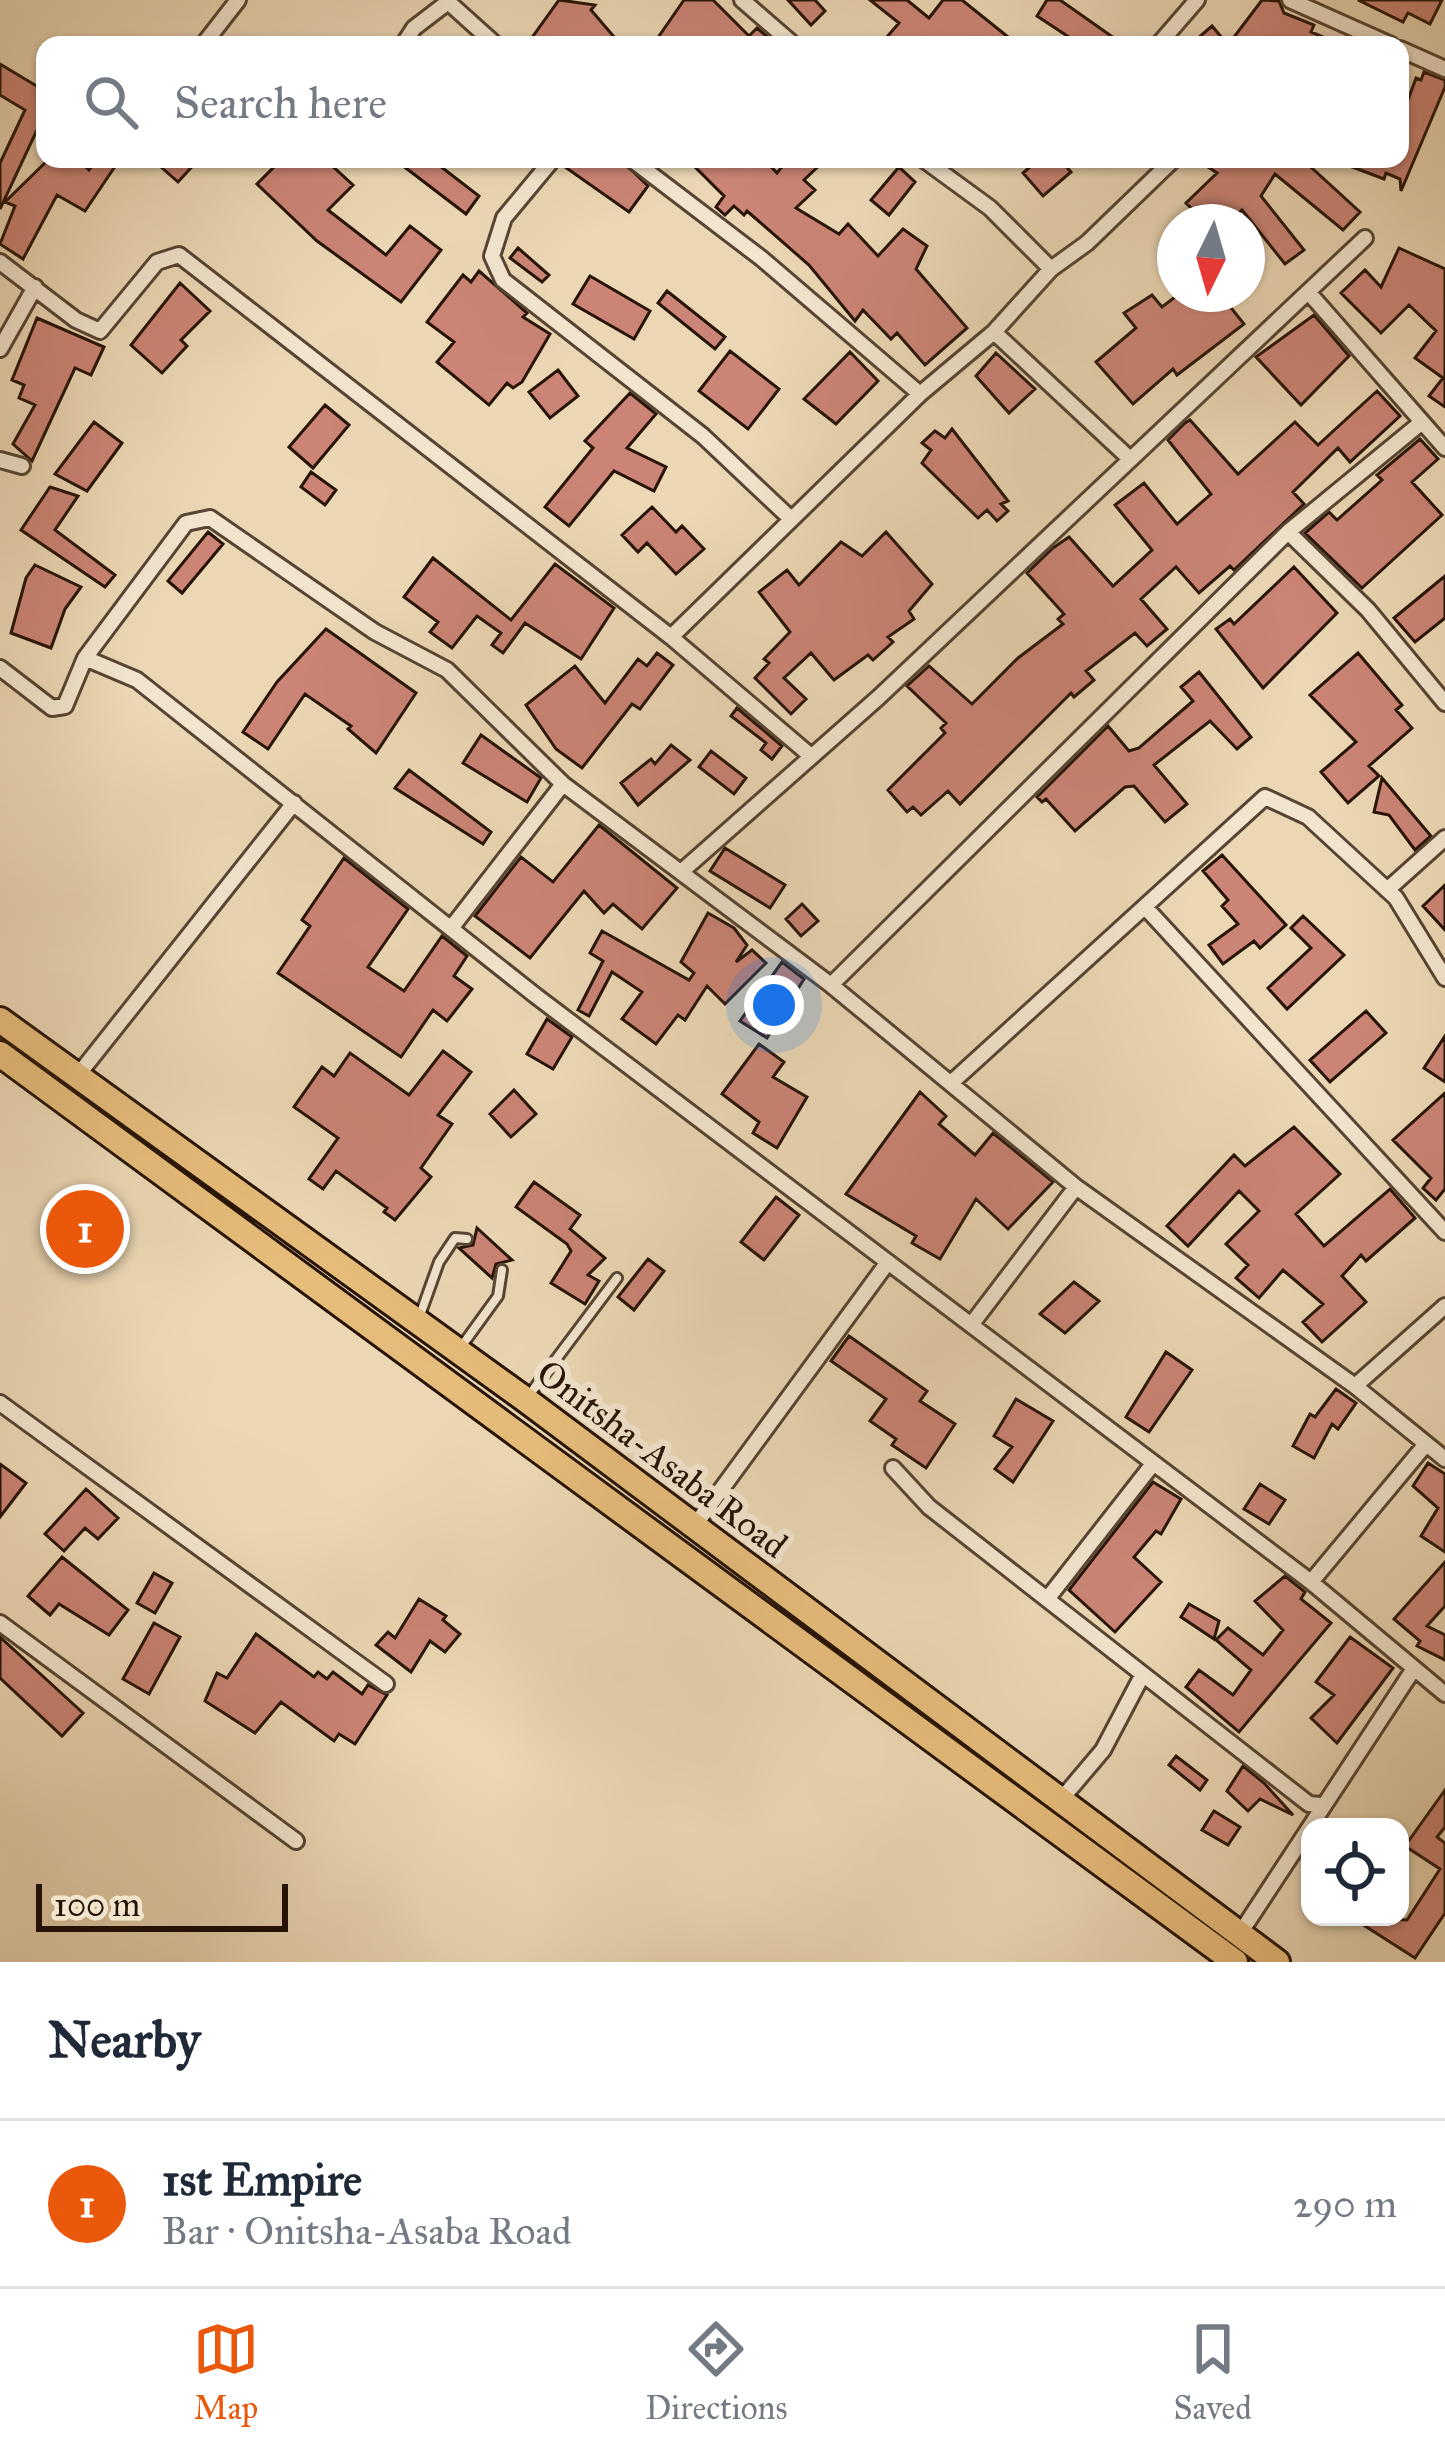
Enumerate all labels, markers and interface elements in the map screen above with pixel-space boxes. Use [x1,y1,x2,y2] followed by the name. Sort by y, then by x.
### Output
[36,36,1409,168] search box
[78,69,144,135] icon: search
[174,75,387,130] text: Search here
[1157,204,1265,312] north arrow
[744,975,804,1035] your location
[46,1184,124,1274] pin: 1
[528,1350,796,1568] street label: Onitsha-Asaba Road
[1301,1818,1409,1926] map controls
[1301,1818,1409,1926] button: locate
[36,1878,288,1931] scale bar
[54,1885,140,1925] text: 100 m
[48,2009,200,2071] text: Nearby
[162,2152,362,2207] text: 1st Empire
[79,2180,95,2228] text: 1
[1293,2180,1397,2228] text: 290 m
[162,2207,572,2255] text: Bar · Onitsha-Asaba Road
[193,2316,259,2428] tab: Map
[645,2316,787,2428] tab: Directions
[1174,2316,1252,2428] tab: Saved

